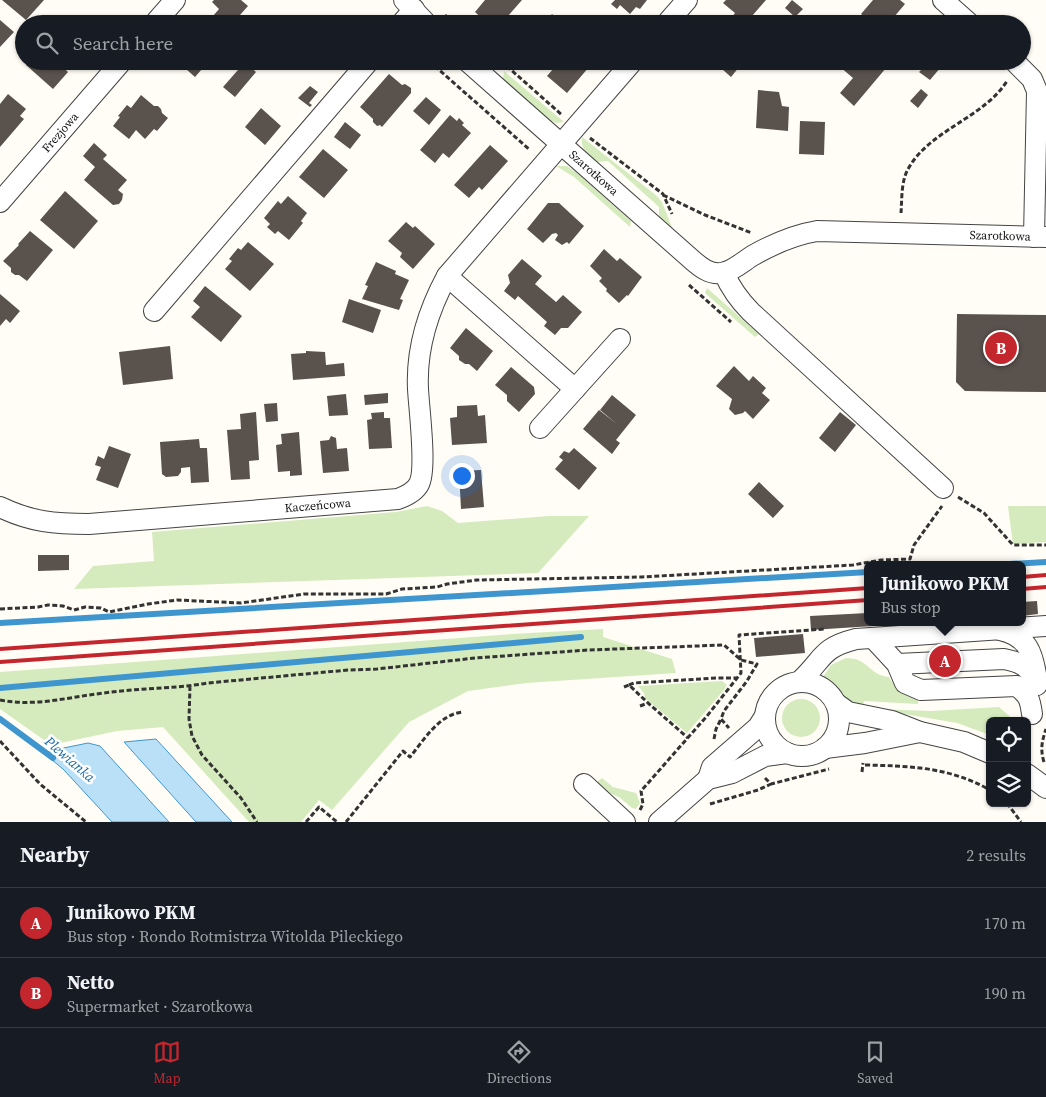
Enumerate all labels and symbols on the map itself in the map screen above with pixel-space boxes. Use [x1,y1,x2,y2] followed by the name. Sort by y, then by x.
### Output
[38,108,83,156] street label: Frezjowa
[565,147,623,200] street label: Szarotkowa
[969,227,1032,245] street label: Szarotkowa
[985,329,1017,367] pin: B
[449,463,475,489] your location
[284,495,352,516] street label: Kaczeńcowa
[929,642,961,680] pin: A
[40,731,100,787] water label: Plewianka

